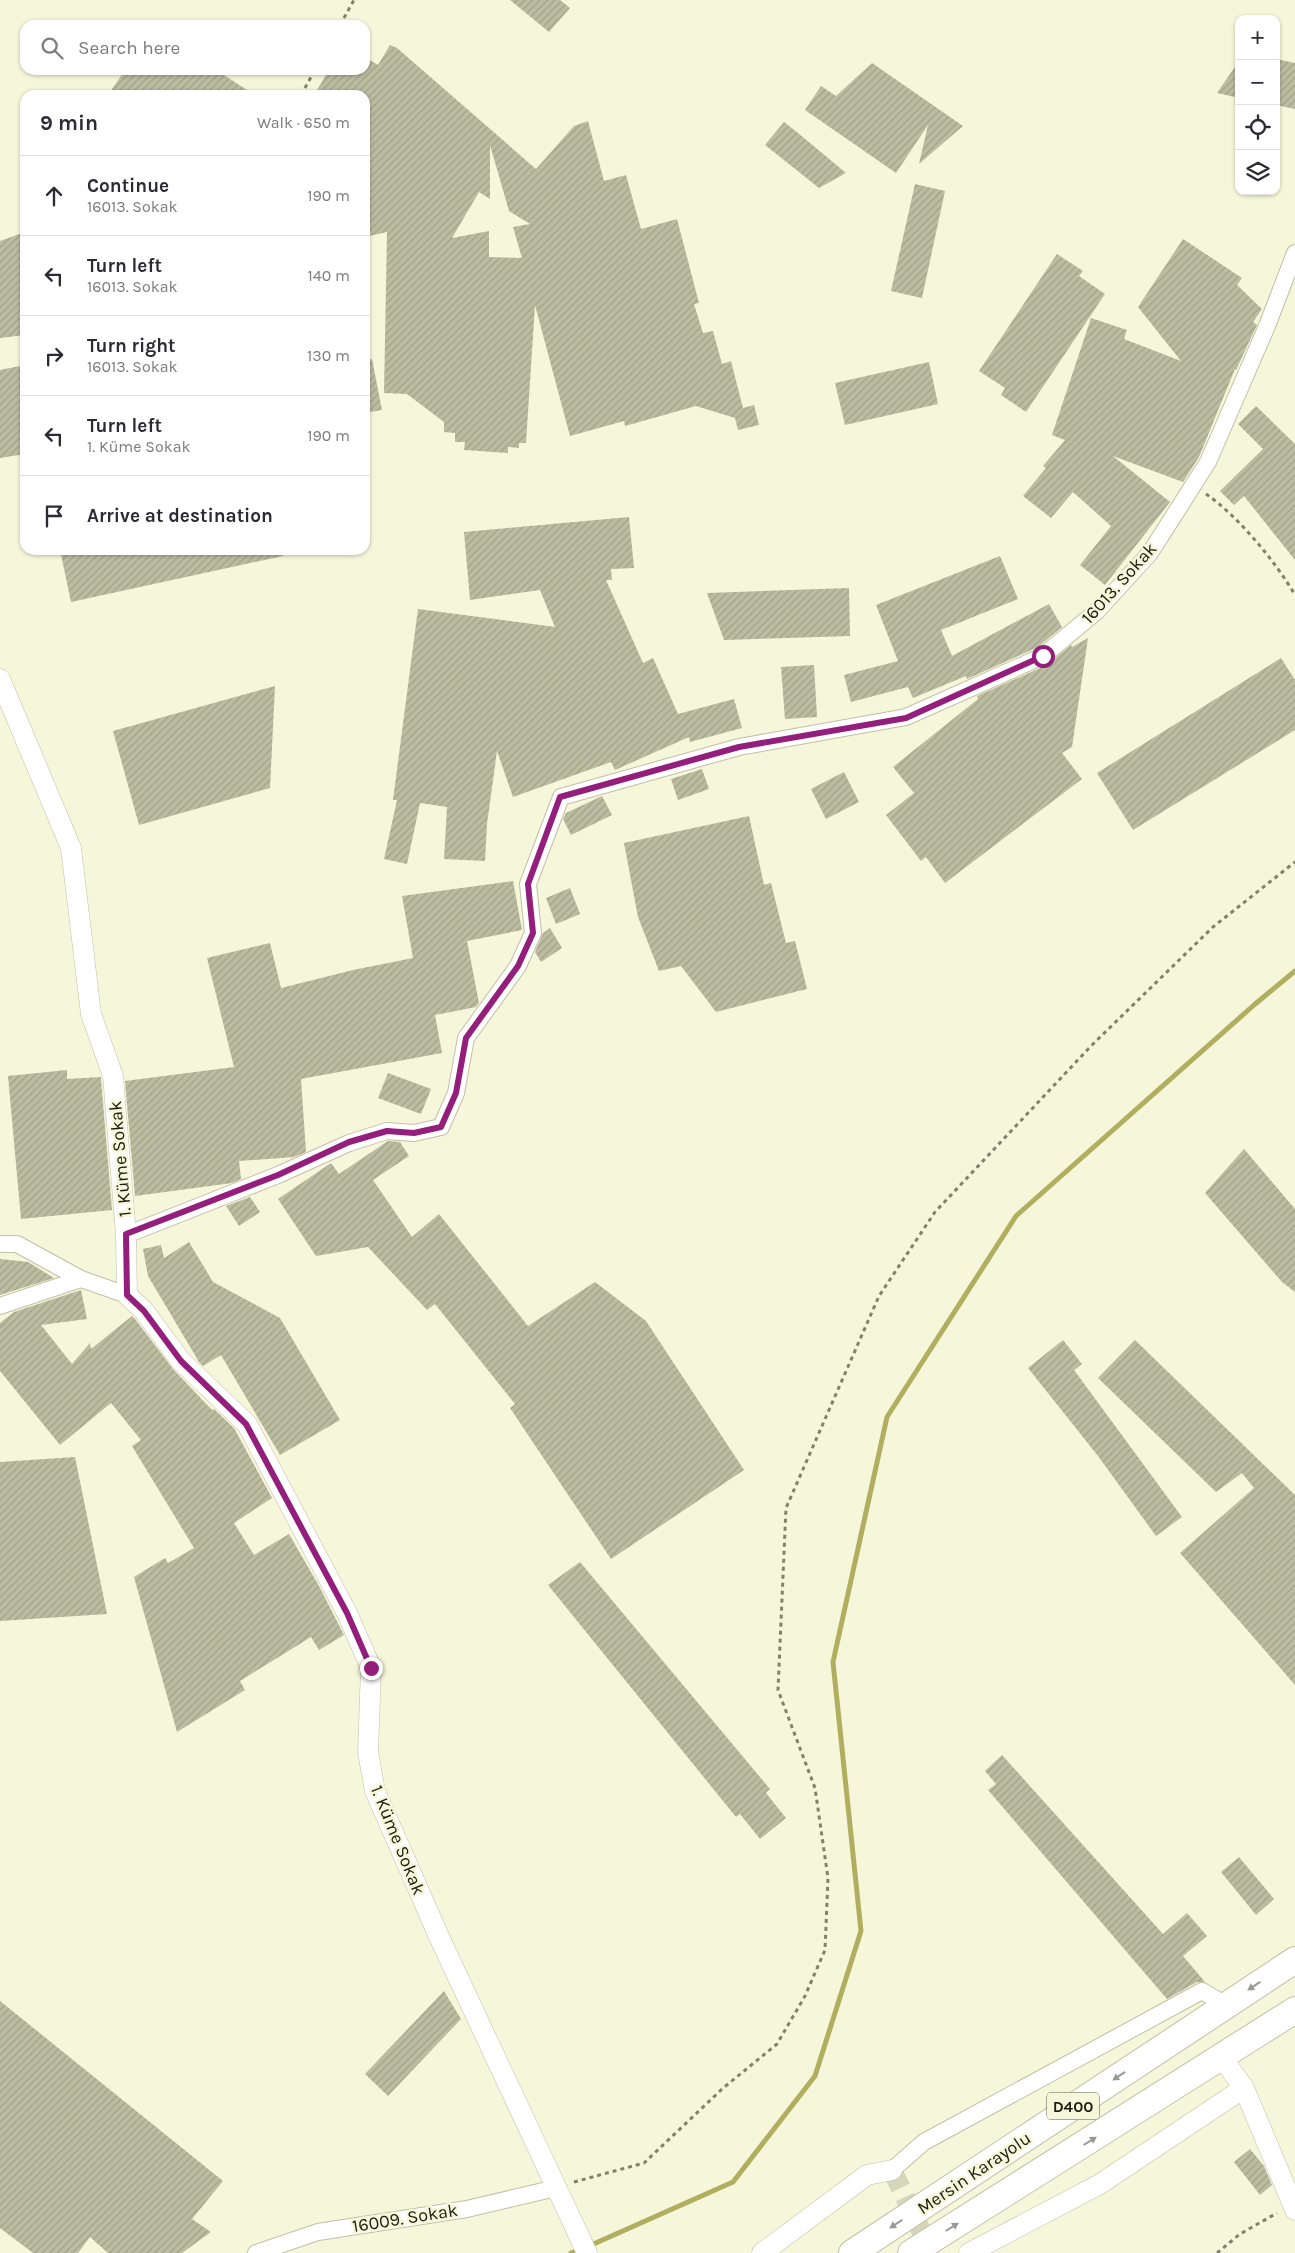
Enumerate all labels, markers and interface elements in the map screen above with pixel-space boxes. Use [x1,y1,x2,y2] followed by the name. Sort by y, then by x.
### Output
[1235,15,1280,195] map controls
[1235,15,1280,60] button: +
[20,20,370,75] search box
[38,34,66,62] icon: search
[78,37,180,59] text: Search here
[1235,60,1280,105] button: −
[1235,105,1280,150] button: locate
[40,111,98,135] text: 9 min
[257,113,350,132] text: Walk · 650 m
[1235,150,1280,195] button: layers
[87,175,169,197] text: Continue
[40,182,68,210] icon: ahead
[307,186,350,205] text: 190 m
[87,197,178,216] text: 16013. Sokak
[87,255,162,277] text: Turn left
[40,262,68,290] icon: left
[308,266,350,285] text: 140 m
[87,277,178,296] text: 16013. Sokak
[87,335,176,357] text: Turn right
[40,342,68,370] icon: right
[307,346,350,365] text: 130 m
[87,357,178,376] text: 16013. Sokak
[87,415,162,437] text: Turn left
[40,422,68,450] icon: left
[307,426,350,445] text: 190 m
[87,437,191,456] text: 1. Küme Sokak
[40,502,68,530] icon: arrive
[87,505,273,527] text: Arrive at destination
[1077,538,1161,628] street label: 16013. Sokak
[1032,645,1055,668] route start
[104,1100,136,1218] street label: 1. Küme Sokak
[360,1657,383,1680] route end
[366,1782,430,1898] street label: 1. Küme Sokak
[1247,1982,1261,1991] one-way arrow
[1112,2071,1125,2081] one-way arrow
[1047,2092,1099,2120] road number: D400
[913,2127,1035,2219] street label: Mersin Karayolu
[1083,2136,1096,2145] one-way arrow
[351,2199,459,2237] street label: 16009. Sokak
[889,2220,903,2229] one-way arrow
[946,2222,959,2232] one-way arrow

